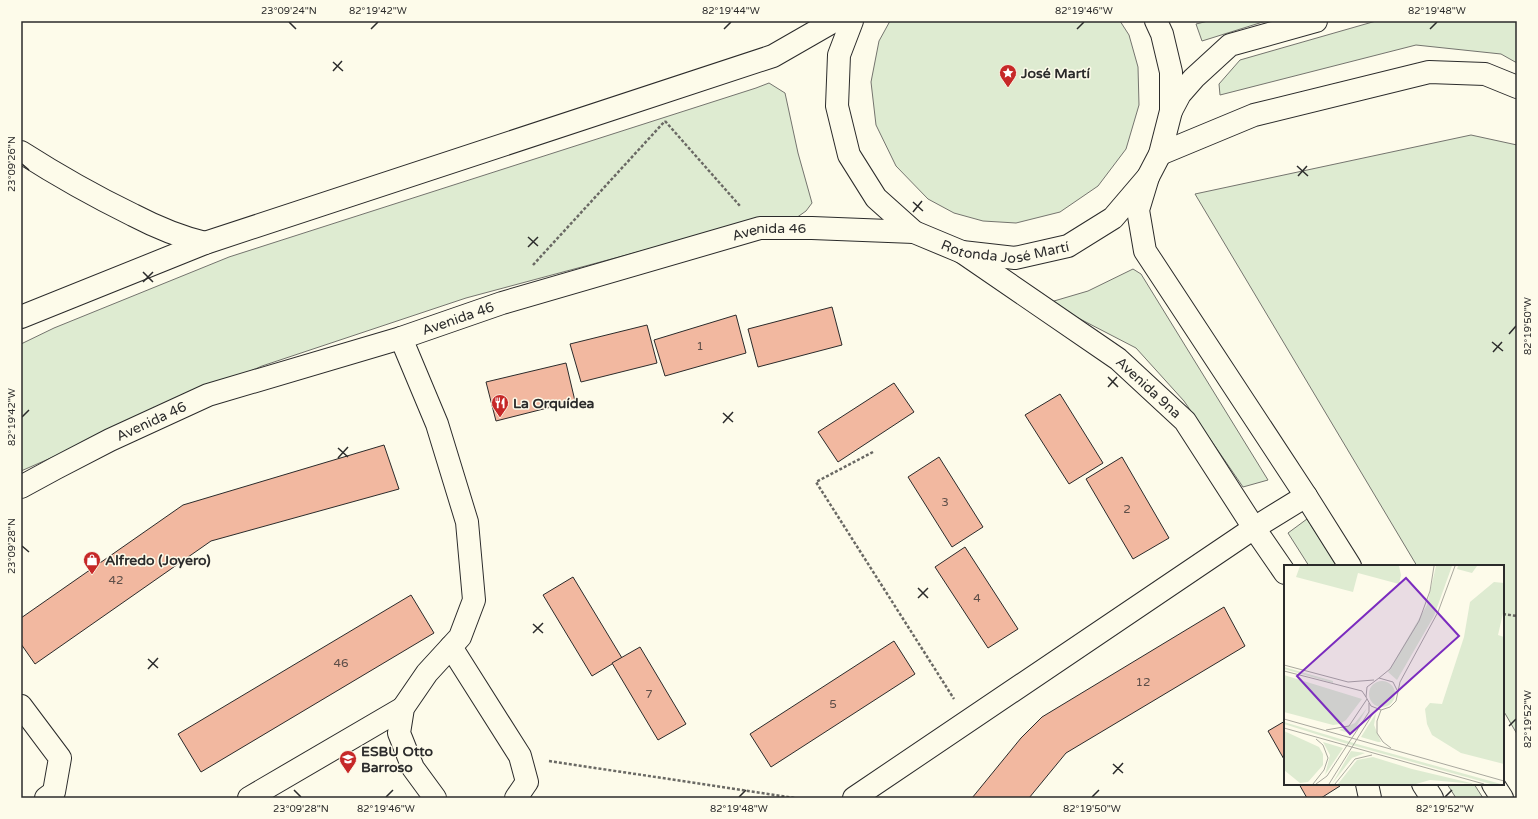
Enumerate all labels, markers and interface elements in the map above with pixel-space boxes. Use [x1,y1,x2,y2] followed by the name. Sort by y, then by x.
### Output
[261,5,317,17] text: 23°09'24"N
[349,5,407,17] text: 82°19'42"W
[702,5,760,17] text: 82°19'44"W
[1055,5,1113,17] text: 82°19'46"W
[1408,5,1466,17] text: 82°19'48"W
[998,63,1018,88] place icon: José Martí
[1020,65,1090,82] place label: José Martí
[6,136,18,192] text: 23°09'26"N
[730,220,807,245] street label: Avenida 46
[940,233,1070,249] street label: Rotonda José Martí
[939,236,1071,267] text: Rotonda José Martí
[1522,297,1534,355] text: 82°19'50"W
[420,298,497,339] street label: Avenida 46
[696,339,704,353] house number: 1
[1112,353,1185,422] street label: Avenida 9na
[6,388,18,446] text: 82°19'42"W
[490,393,510,418] restaurant icon: La Orquídea
[513,395,595,412] place label: La Orquídea
[114,398,189,445] street label: Avenida 46
[941,495,949,509] house number: 3
[1123,502,1131,516] house number: 2
[6,518,18,574] text: 23°09'28"N
[82,550,102,575] shop icon: Alfredo (Joyero)
[105,552,211,569] place label: Alfredo (Joyero)
[1284,565,1504,785] inset map
[108,573,124,587] house number: 42
[973,591,981,605] house number: 4
[333,656,349,670] house number: 46
[1135,675,1151,689] house number: 12
[645,687,653,701] house number: 7
[1522,690,1534,748] text: 82°19'52"W
[829,697,837,711] house number: 5
[361,743,433,776] place label: ESBU Otto Barroso
[338,749,358,774] school or university icon: ESBU Otto Barroso
[273,803,329,815] text: 23°09'28"N
[357,803,415,815] text: 82°19'46"W
[710,803,768,815] text: 82°19'48"W
[1063,803,1121,815] text: 82°19'50"W
[1416,803,1474,815] text: 82°19'52"W

